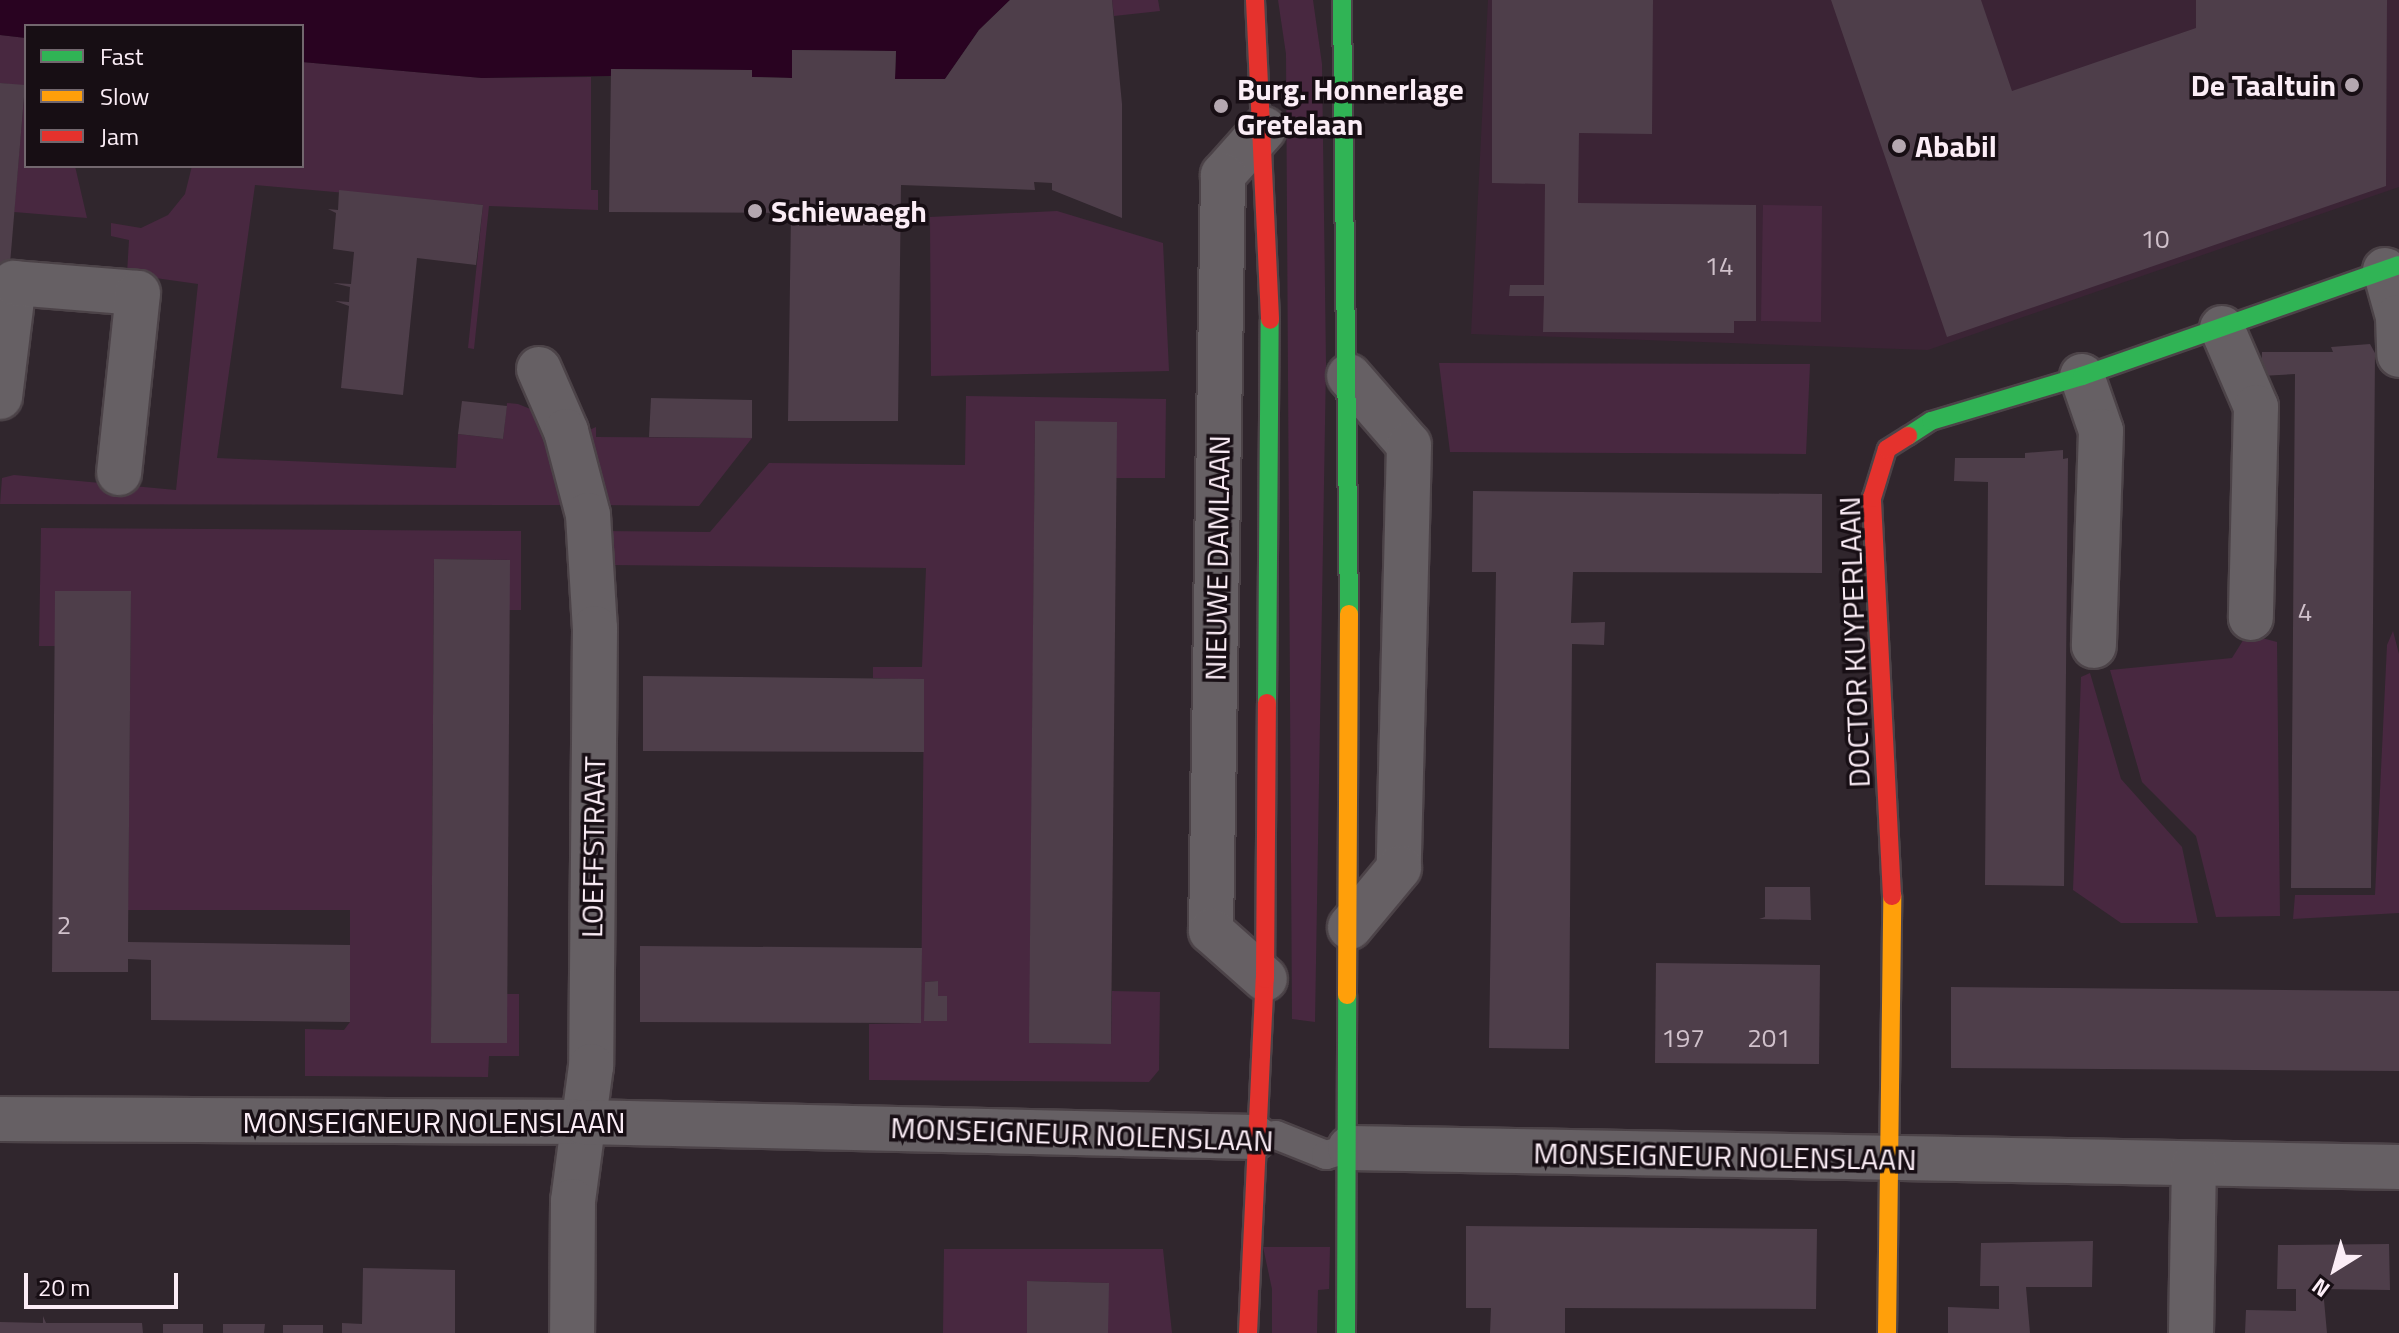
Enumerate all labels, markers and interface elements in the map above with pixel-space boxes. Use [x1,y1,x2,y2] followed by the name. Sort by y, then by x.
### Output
[24,24,304,168] legend
[100,38,143,74] text: Fast
[2191,67,2336,103] place label: De Taaltuin
[1237,71,1464,142] place label: Burg. Honnerlage Gretelaan
[2343,76,2361,94] marker: De Taaltuin
[100,78,149,114] text: Slow
[1212,97,1230,115] marker: Burg. Honnerlage Gretelaan
[100,118,139,154] text: Jam
[1915,128,1997,164] place label: Ababil
[1890,137,1908,155] marker: Ababil
[771,193,927,229] place label: Schiewaegh
[746,202,764,220] marker: Schiewaegh
[2140,223,2170,255] house number: 10
[1704,250,1734,282] house number: 14
[1197,435,1237,681] street label: NIEUWE DAMLAAN
[1831,496,1877,788] street label: DOCTOR KUYPERLAAN
[2298,596,2312,628] house number: 4
[573,756,613,938] street label: LOEFFSTRAAT
[57,909,71,941] house number: 2
[1661,1022,1705,1054] house number: 197
[1747,1022,1791,1054] house number: 201
[242,1104,626,1140] street label: MONSEIGNEUR NOLENSLAAN
[890,1109,1274,1159] street label: MONSEIGNEUR NOLENSLAAN
[1533,1135,1917,1177] street label: MONSEIGNEUR NOLENSLAAN
[2295,1229,2375,1309] north arrow
[28,1257,182,1307] scale bar
[38,1269,90,1305] text: 20 m
[2304,1270,2337,1306] text: N

